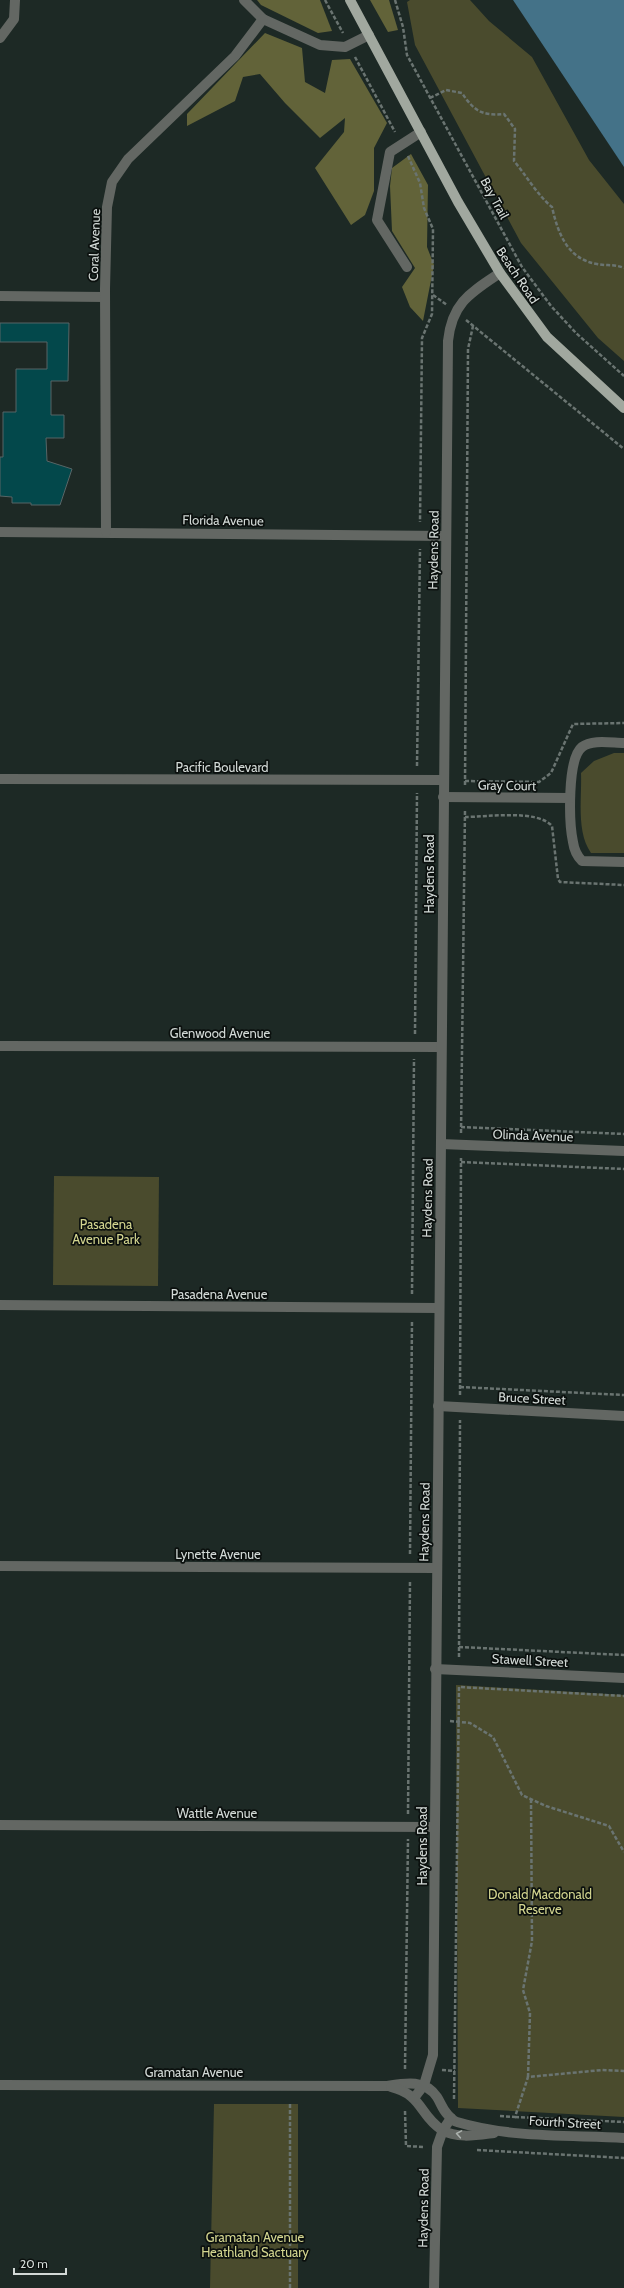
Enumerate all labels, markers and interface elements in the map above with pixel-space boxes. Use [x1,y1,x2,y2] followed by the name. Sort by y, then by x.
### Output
[477,174,513,222] street label: Bay Trail
[85,208,103,281] street label: Coral Avenue
[493,244,543,306] street label: Beach Road
[424,510,442,590] street label: Haydens Road
[182,511,264,529] street label: Florida Avenue
[175,759,269,775] street label: Pacific Boulevard
[478,776,537,794] street label: Gray Court
[421,834,437,914] street label: Haydens Road
[170,1025,271,1041] street label: Glenwood Avenue
[492,1126,574,1144] street label: Olinda Avenue
[418,1158,436,1238] street label: Haydens Road
[72,1216,140,1247] park label: Pasadena Avenue Park
[171,1286,268,1302] street label: Pasadena Avenue
[498,1388,567,1408] street label: Bruce Street
[415,1482,433,1562] street label: Haydens Road
[175,1546,261,1562] street label: Lynette Avenue
[491,1650,569,1670] street label: Stawell Street
[177,1805,258,1821] street label: Wattle Avenue
[414,1806,430,1886] street label: Haydens Road
[488,1886,592,1917] park label: Donald Macdonald Reserve
[145,2064,244,2080] street label: Gramatan Avenue
[529,2112,602,2132] street label: Fourth Street
[456,2130,463,2139] one-way arrow
[414,2168,432,2248] street label: Haydens Road
[201,2229,309,2260] park label: Gramatan Avenue Heathland Sactuary
[14,2250,66,2276] scale bar
[20,2256,48,2271] text: 20 m

